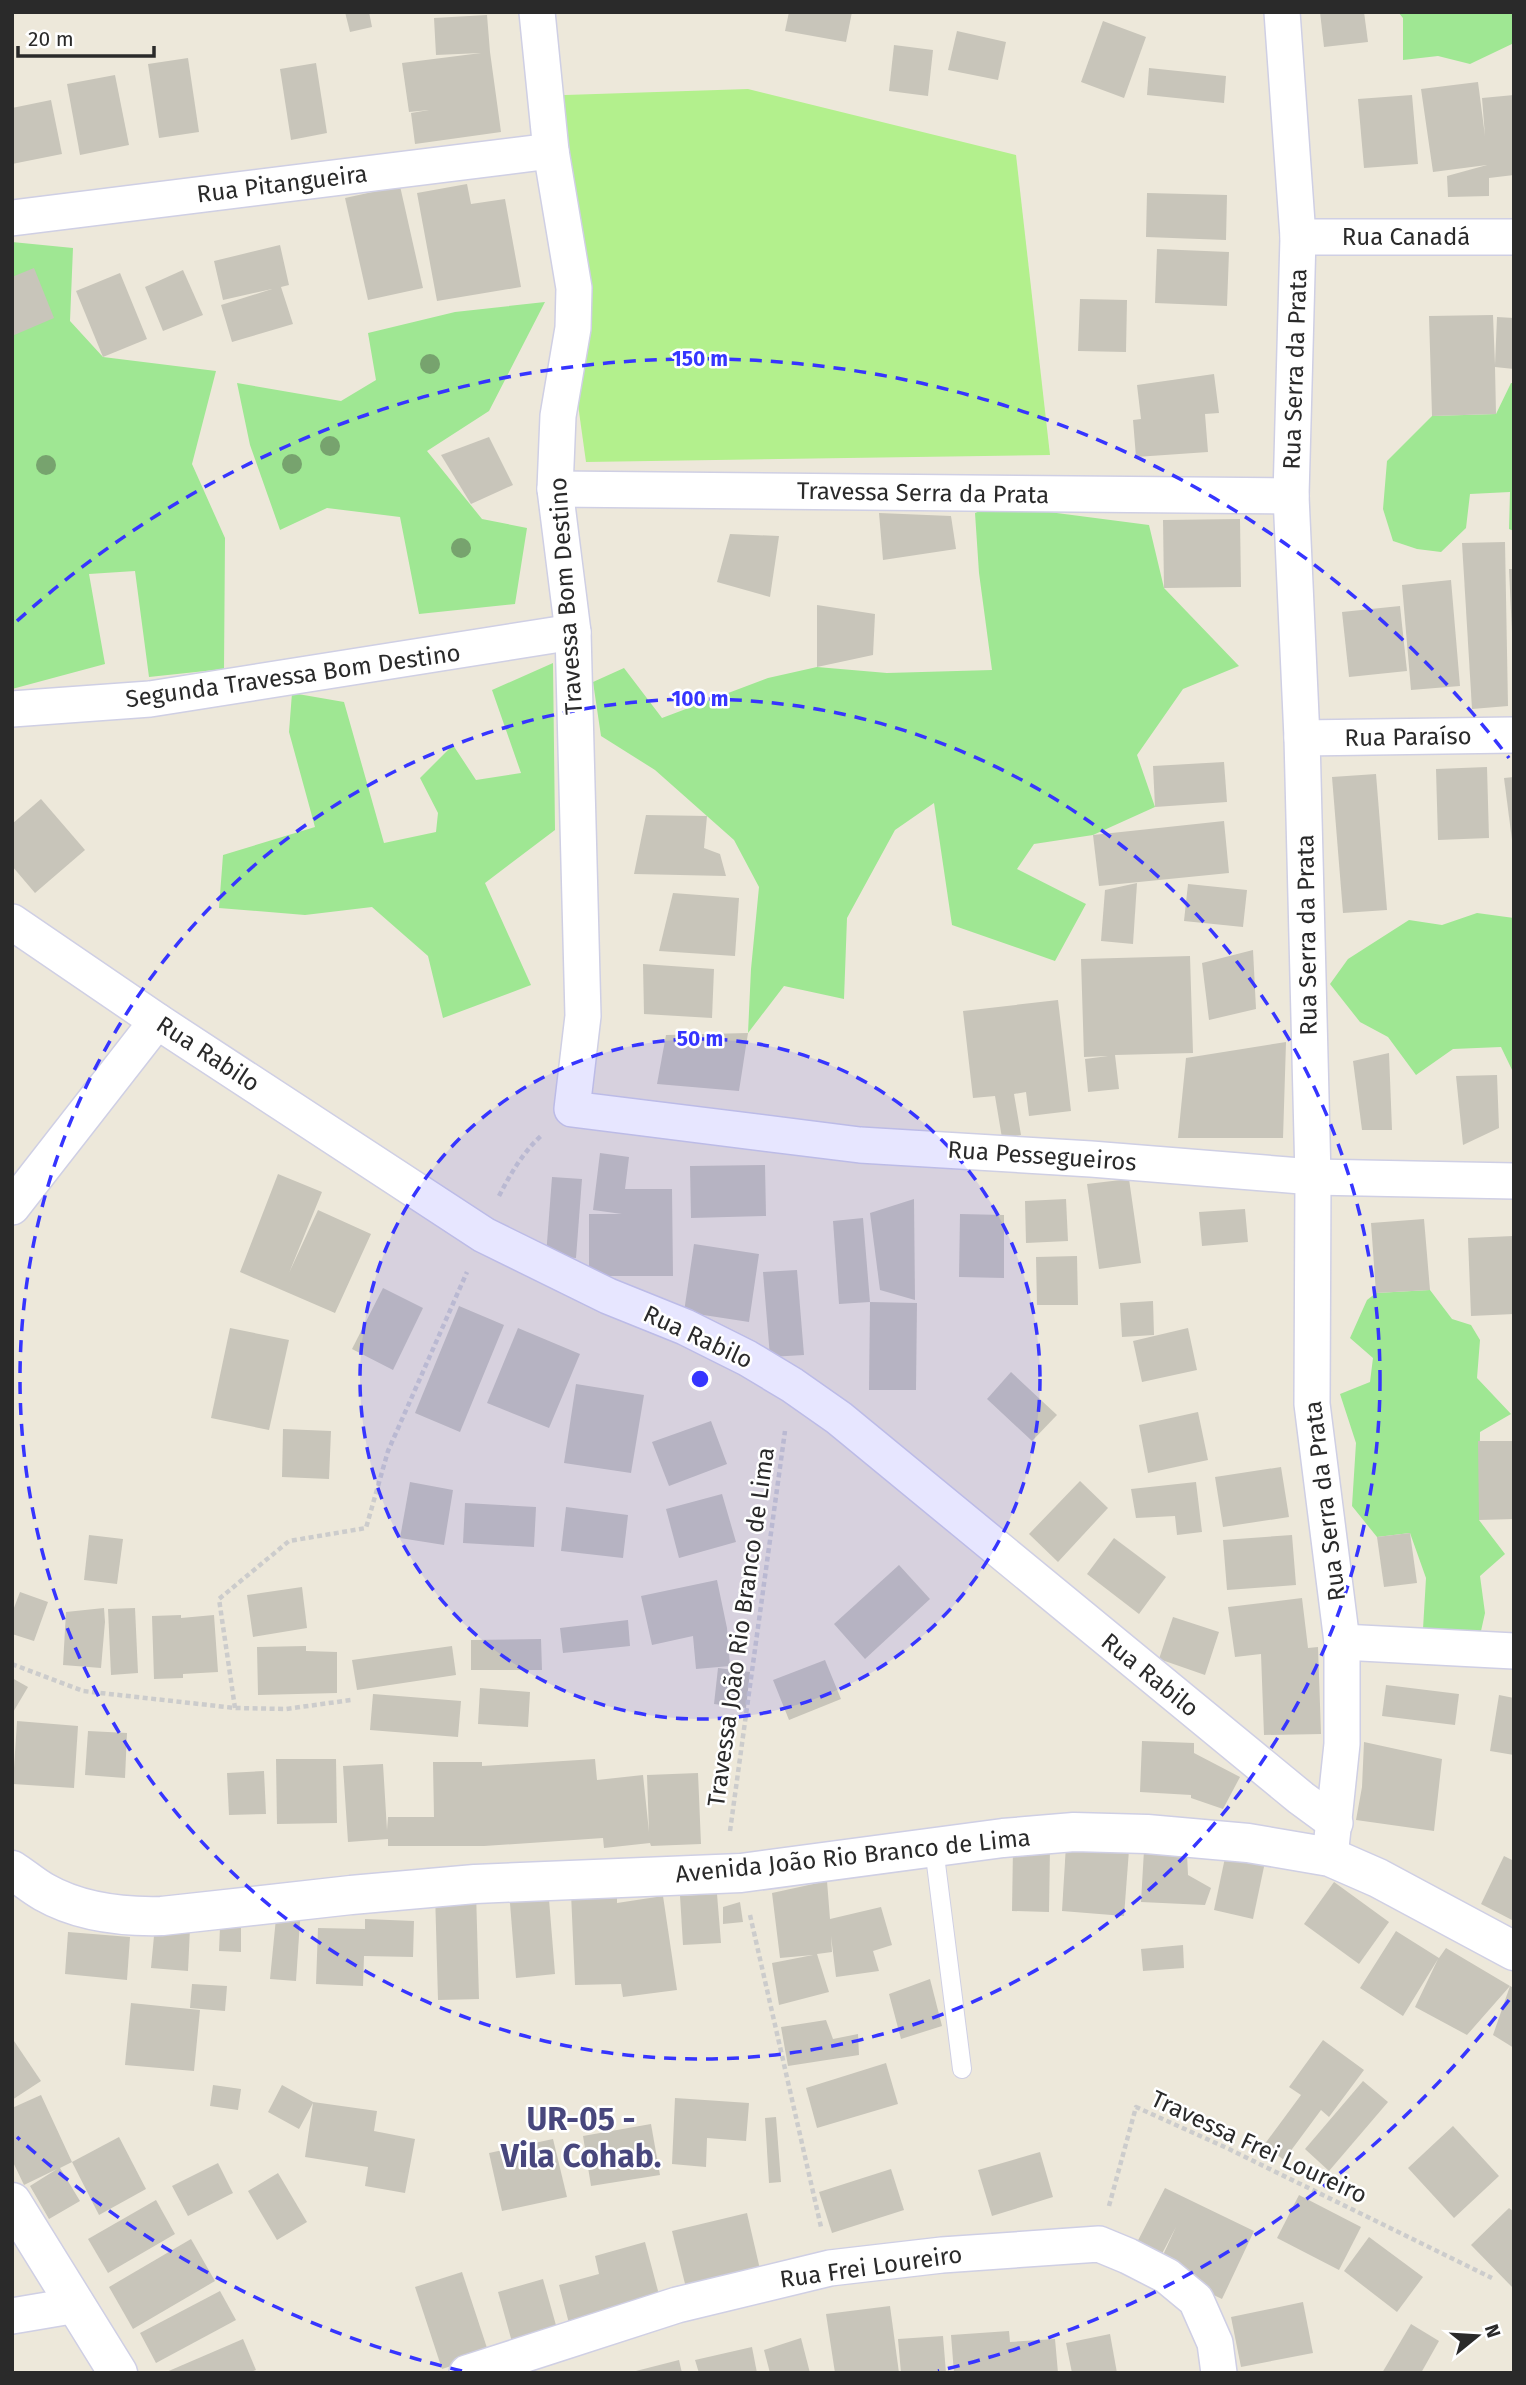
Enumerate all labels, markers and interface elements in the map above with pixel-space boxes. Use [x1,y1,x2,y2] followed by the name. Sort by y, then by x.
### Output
[18,14,154,58] scale bar
[28,26,74,52] text: 20 m
[195,160,369,208] street label: Rua Pitangueira
[1342,223,1470,251] street label: Rua Canadá
[1277,268,1313,470] street label: Rua Serra da Prata
[672,346,728,372] text: 150 m
[544,476,588,716] street label: Travessa Bom Destino
[797,477,1049,509] street label: Travessa Serra da Prata
[124,639,462,713] street label: Segunda Travessa Bom Destino
[671,686,729,712] text: 100 m
[1344,722,1472,752] street label: Rua Paraíso
[1291,834,1323,1036] street label: Rua Serra da Prata
[151,1010,265,1098] street label: Rua Rabilo
[677,1026,723,1052] text: 50 m
[947,1135,1137,1177] street label: Rua Pessegueiros
[639,1300,757,1374] street label: Rua Rabilo
[688,1367,712,1391] centre of rings
[1299,1399,1351,1603] street label: Rua Serra da Prata
[702,1445,780,1809] street label: Travessa João Rio Branco de Lima
[1096,1627,1204,1723] street label: Rua Rabilo
[674,1823,1032,1889] street label: Avenida João Rio Branco de Lima
[1147,2085,1371,2209] street label: Travessa Frei Loureiro
[500,2100,661,2175] district label: UR-05 - Vila Cohab.
[778,2240,964,2294] street label: Rua Frei Loureiro
[1442,2301,1512,2371] north arrow
[1480,2321,1506,2340] text: N

